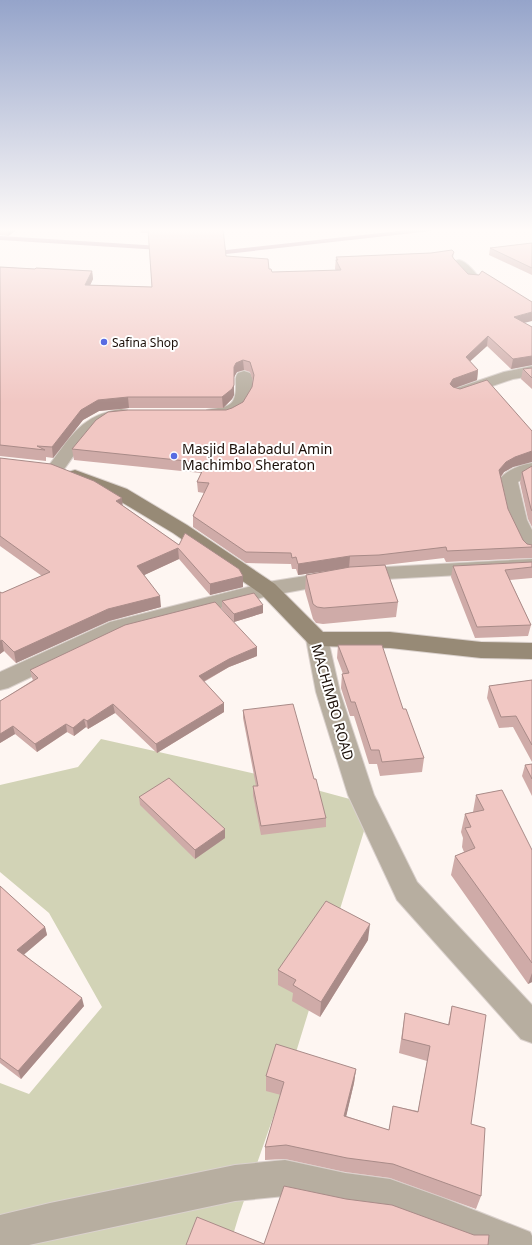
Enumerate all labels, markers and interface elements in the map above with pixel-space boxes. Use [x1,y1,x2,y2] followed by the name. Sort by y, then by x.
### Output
[112,334,178,351] place label: Safina Shop
[99,337,109,347] marker: Safina Shop
[182,439,332,474] place label: Masjid Balabadul Amin Machimbo Sheraton
[169,451,179,461] marker: Masjid Balabadul Amin Machimbo Sheraton
[307,642,359,762] street label: MACHIMBO ROAD

